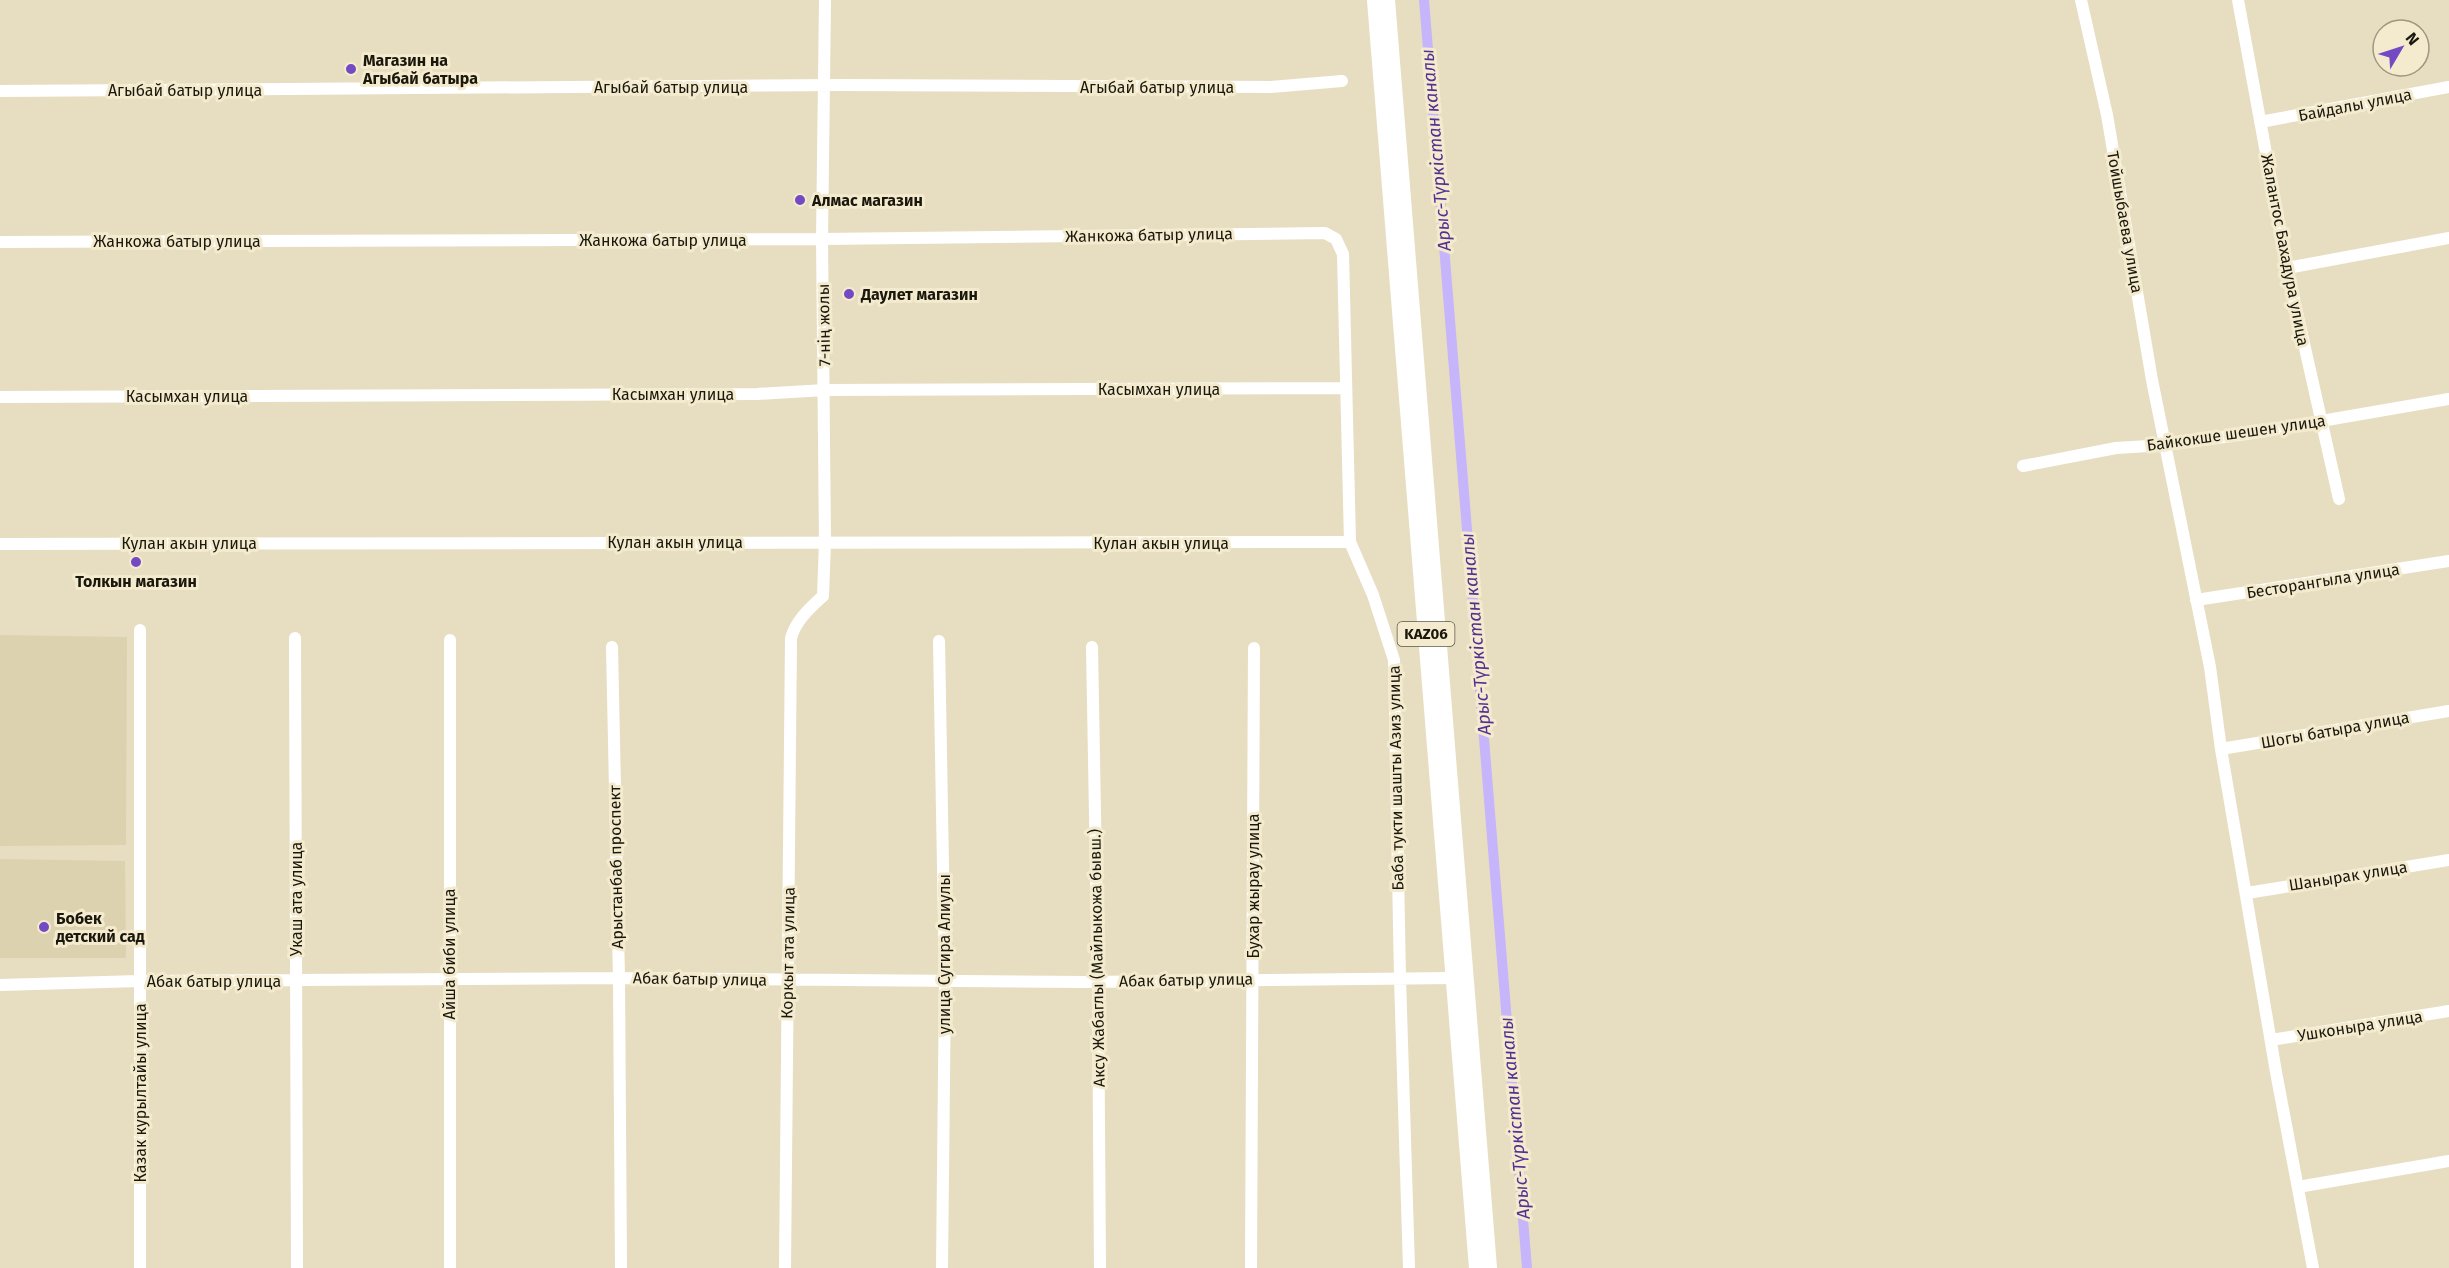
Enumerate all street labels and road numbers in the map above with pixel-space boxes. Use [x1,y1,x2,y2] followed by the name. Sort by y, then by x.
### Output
[594,78,748,97] street label: Агыбай батыр улица
[1080,78,1234,97] street label: Агыбай батыр улица
[108,81,262,100] street label: Агыбай батыр улица
[2297,85,2413,125] street label: Байдалы улица
[2103,150,2147,294] street label: Тойшыбаева улица
[2257,152,2313,348] street label: Жалантос Бахадура улица
[1065,224,1233,246] street label: Жанкожа батыр улица
[579,231,747,250] street label: Жанкожа батыр улица
[93,232,261,251] street label: Жанкожа батыр улица
[814,283,834,367] street label: 7-нің жолы
[1098,380,1220,399] street label: Касымхан улица
[612,385,734,404] street label: Касымхан улица
[126,387,248,406] street label: Касымхан улица
[2145,411,2327,455] street label: Байкокше шешен улица
[607,533,743,552] street label: Кулан акын улица
[121,534,257,553] street label: Кулан акын улица
[1093,534,1229,553] street label: Кулан акын улица
[2245,560,2401,602] street label: Бесторангыла улица
[1398,622,1454,646] road number: KАZ06
[1385,665,1407,891] street label: Баба тукти шашты Азиз улица
[2259,708,2411,752] street label: Шогы батыра улица
[605,784,627,949] street label: Арыстанбаб проспект
[1244,814,1263,958] street label: Бухар жырау улица
[1085,829,1109,1087] street label: Аксу Жабаглы (Майлыкожа бывш.)
[287,842,306,956] street label: Укаш ата улица
[2287,857,2409,895] street label: Шанырак улица
[935,874,954,1034] street label: улица Сугира Алиулы
[777,887,799,1019] street label: Коркыт ата улица
[440,889,459,1020] street label: Айша биби улица
[633,968,767,990] street label: Абак батыр улица
[1119,969,1253,991] street label: Абак батыр улица
[147,972,281,991] street label: Абак батыр улица
[131,1003,150,1183] street label: Казак курылтайы улица
[2296,1007,2424,1045] street label: Ушконыра улица

